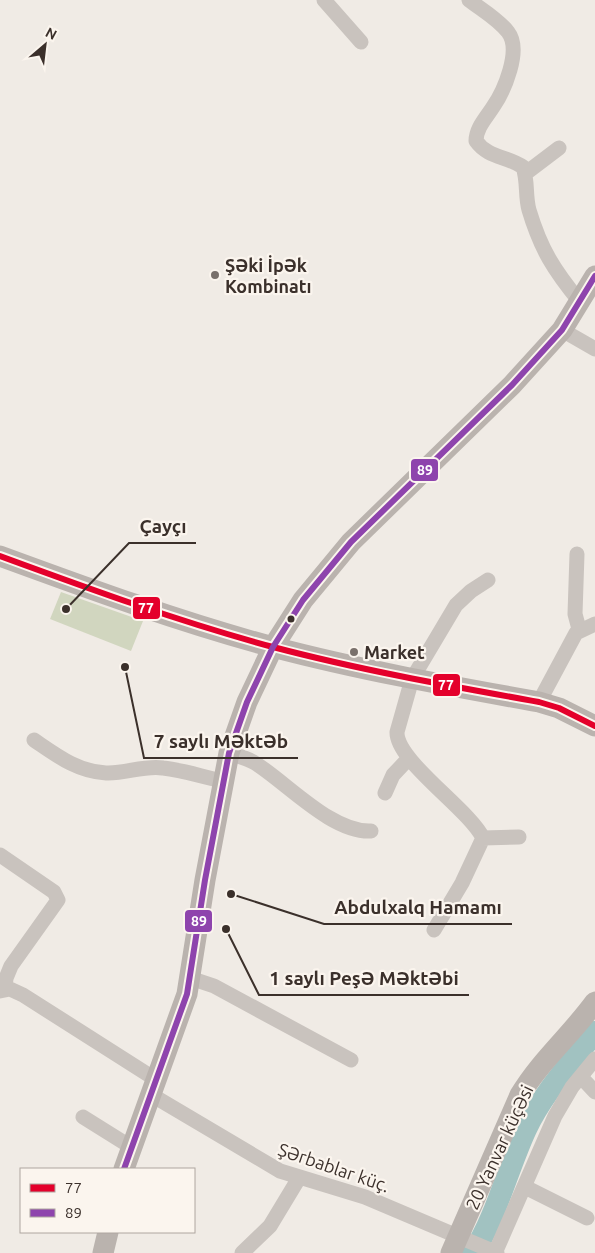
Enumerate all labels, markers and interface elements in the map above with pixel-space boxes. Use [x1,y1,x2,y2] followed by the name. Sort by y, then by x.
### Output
[20,20,70,70] north arrow
[43,24,59,43] text: N
[225,255,312,296] place label: Şəki İpək Kombinatı
[209,269,221,281] marker: Şəki İpək Kombinatı
[410,458,439,482] line badge: 89
[417,462,433,478] text: 89
[129,509,196,543] callout: Çayçı
[140,515,186,537] text: Çayçı
[132,596,161,620] line badge: 77
[138,600,154,616] text: 77
[286,614,296,624] unlabelled marker
[364,642,425,662] place label: Market
[348,646,360,658] marker: Market
[432,673,461,697] line badge: 77
[438,677,454,693] text: 77
[144,724,298,758] callout: 7 saylı Məktəb
[154,730,288,752] text: 7 saylı Məktəb
[324,890,512,924] callout: Abdulxalq Hamamı
[334,896,502,918] text: Abdulxalq Hamamı
[184,909,213,933] line badge: 89
[191,913,207,929] text: 89
[259,961,469,995] callout: 1 saylı Peşə Məktəbi
[269,967,459,989] text: 1 saylı Peşə Məktəbi
[461,1082,537,1212] street label: 20 Yanvar küçəsi
[276,1139,392,1195] street label: Şərbablar küç.
[20,1168,195,1233] legend
[65,1179,82,1196] text: 77
[65,1204,82,1221] text: 89

